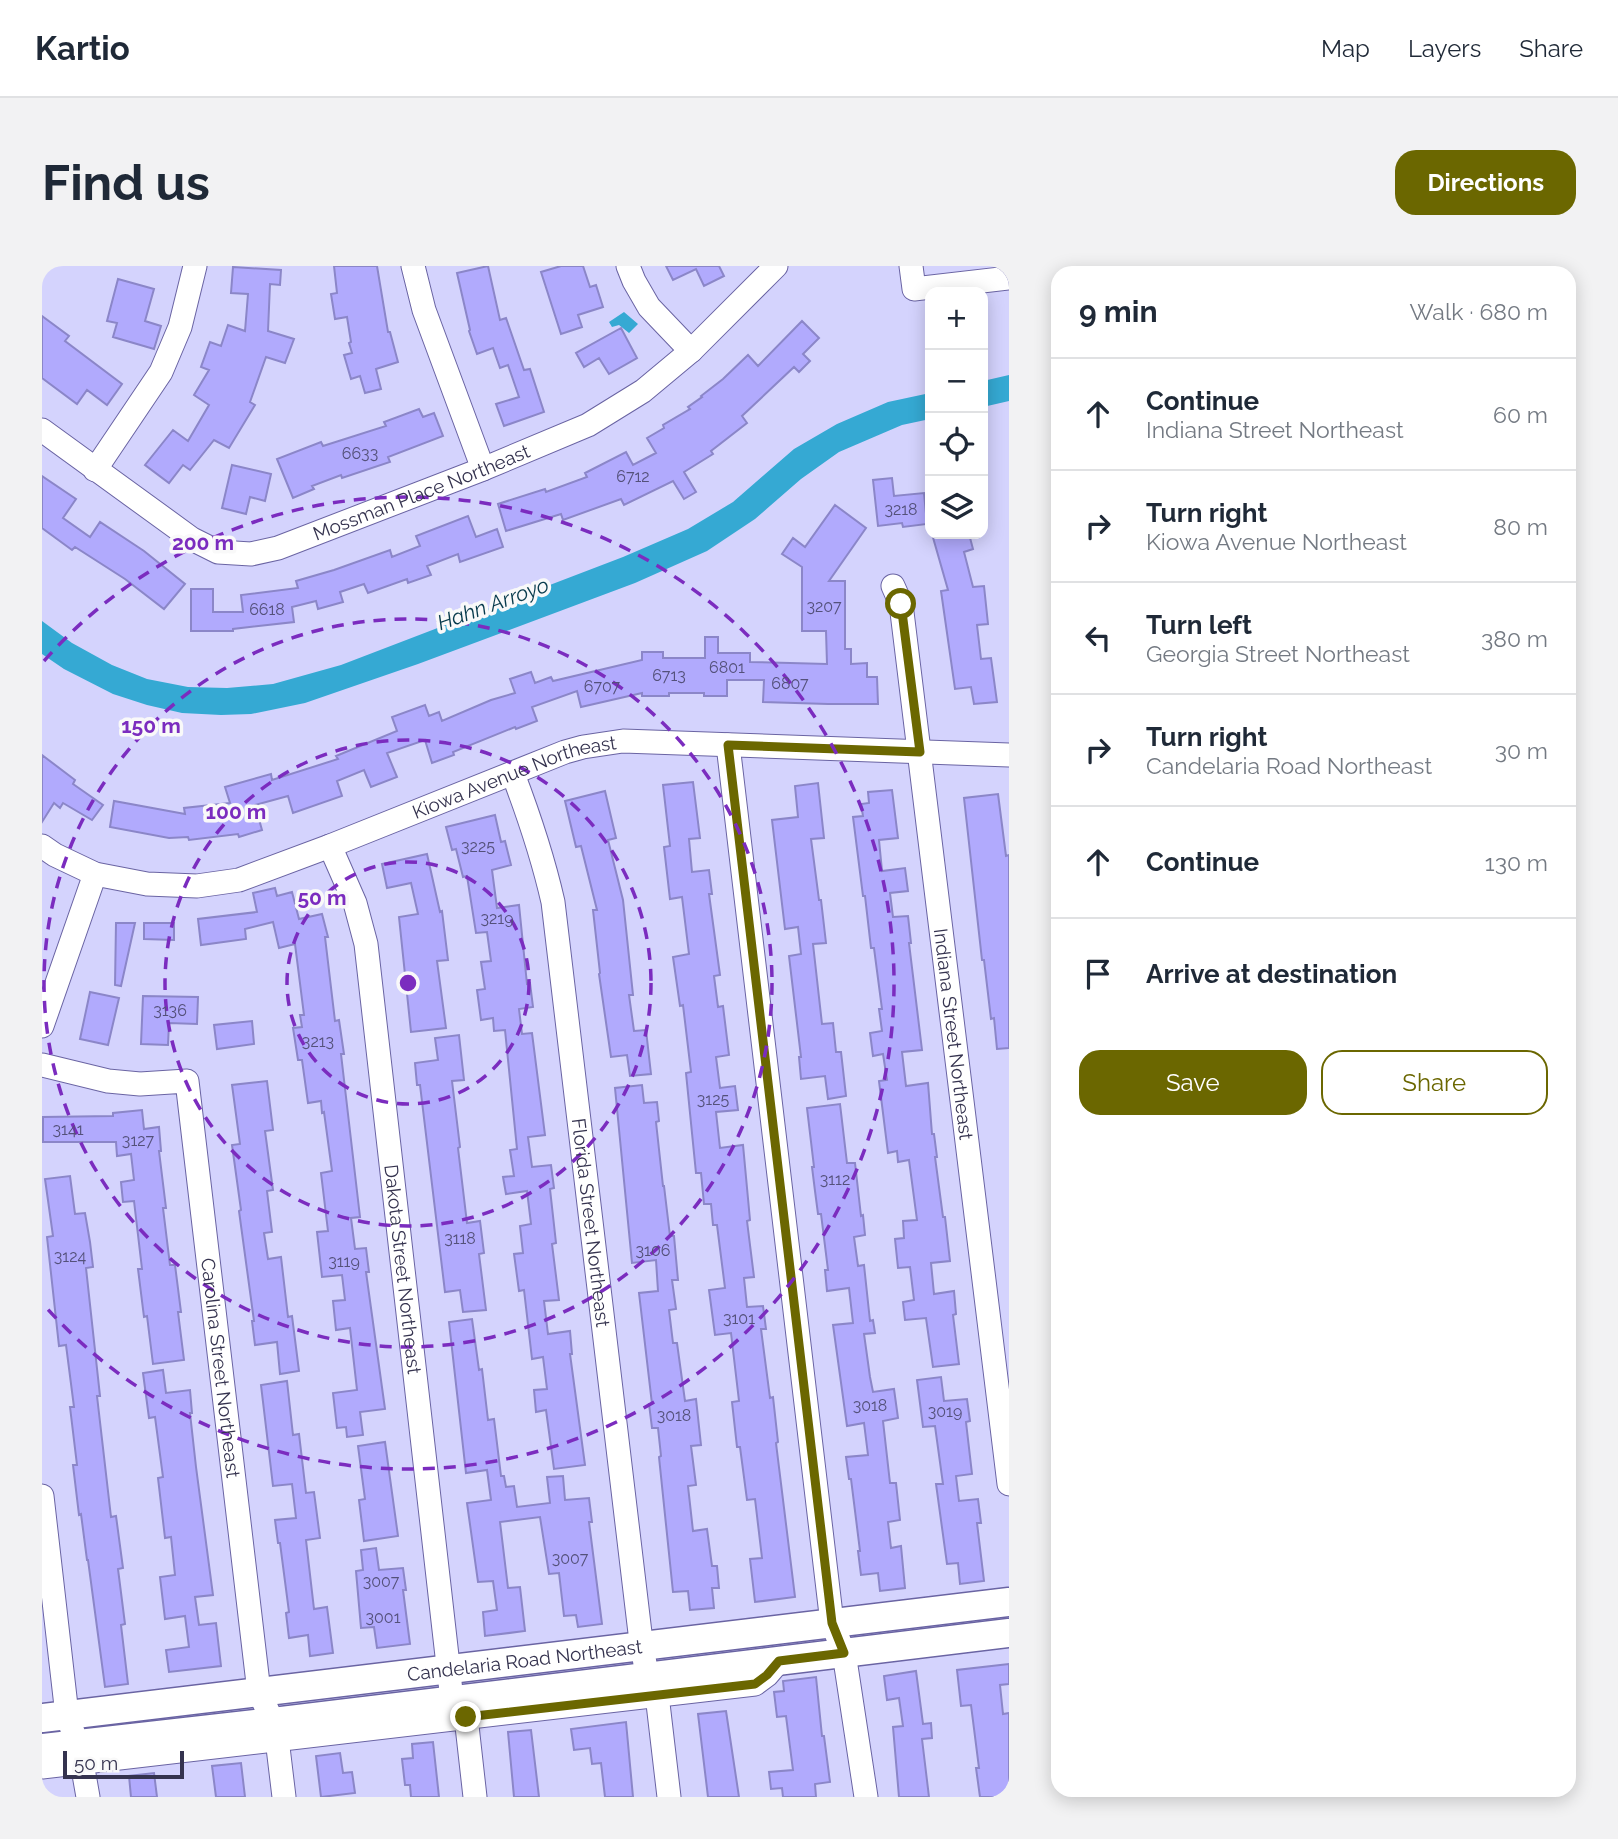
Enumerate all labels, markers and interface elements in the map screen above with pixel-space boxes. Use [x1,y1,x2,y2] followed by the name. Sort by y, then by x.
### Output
[35,29,130,68] text: Kartio
[1321,34,1370,63] text: Map
[1408,34,1481,63] text: Layers
[1519,34,1583,63] text: Share
[1395,150,1576,215] button: Directions
[42,154,210,211] text: Find us
[925,287,988,539] map controls
[925,287,988,350] button: +
[1079,294,1158,329] text: 9 min
[1410,298,1548,325] text: Walk · 680 m
[925,350,988,413] button: −
[1146,386,1259,416] text: Continue
[1079,395,1117,433] icon: ahead
[1493,401,1548,428] text: 60 m
[925,413,988,476] button: locate
[1146,416,1404,443] text: Indiana Street Northeast
[310,439,533,544] street label: Mossman Place Northeast
[342,444,378,463] house number: 6633
[616,467,650,486] house number: 6712
[925,476,988,539] button: layers
[1146,498,1267,528] text: Turn right
[884,500,918,519] house number: 3218
[1079,507,1117,545] icon: right
[1493,513,1548,540] text: 80 m
[1146,528,1407,555] text: Kiowa Avenue Northeast
[172,530,234,555] text: 200 m
[434,572,552,635] water label: Hahn Arroyo
[885,588,916,619] route start
[806,597,842,616] house number: 3207
[249,600,285,619] house number: 6618
[1146,610,1252,640] text: Turn left
[1079,619,1117,657] icon: left
[1481,625,1548,652] text: 380 m
[1146,640,1410,667] text: Georgia Street Northeast
[709,658,745,677] house number: 6801
[652,666,686,685] house number: 6713
[771,674,809,693] house number: 6807
[584,677,621,696] house number: 6707
[121,713,181,738] text: 150 m
[1146,722,1267,752] text: Turn right
[409,731,618,823] street label: Kiowa Avenue Northeast
[1079,731,1117,769] icon: right
[1495,737,1548,764] text: 30 m
[1146,752,1432,779] text: Candelaria Road Northeast
[206,799,266,824] text: 100 m
[461,837,495,856] house number: 3225
[1079,843,1117,881] icon: ahead
[1146,847,1259,877] text: Continue
[1485,849,1548,876] text: 130 m
[297,885,347,910] text: 50 m
[480,909,514,928] house number: 3219
[930,927,978,1142] street label: Indiana Street Northeast
[1079,955,1117,993] icon: arrive
[1146,959,1397,989] text: Arrive at destination
[396,971,420,995] centre of rings
[153,1001,187,1020] house number: 3136
[302,1032,334,1051] house number: 3213
[1079,1050,1307,1115] button: Save
[1321,1050,1548,1115] button: Share
[697,1090,730,1109] house number: 3125
[568,1117,615,1329] street label: Florida Street Northeast
[53,1120,84,1139] house number: 3141
[122,1131,155,1150] house number: 3127
[380,1163,426,1376] street label: Dakota Street Northeast
[820,1170,850,1189] house number: 3112
[444,1229,476,1248] house number: 3118
[636,1241,670,1260] house number: 3106
[54,1247,86,1266] house number: 3124
[328,1252,360,1271] house number: 3119
[197,1257,245,1480] street label: Carolina Street Northeast
[723,1309,755,1328] house number: 3101
[853,1396,887,1415] house number: 3018
[928,1402,962,1421] house number: 3019
[657,1406,691,1425] house number: 3018
[552,1549,589,1568] house number: 3007
[363,1572,400,1591] house number: 3007
[366,1608,401,1627] house number: 3001
[406,1635,644,1685] street label: Candelaria Road Northeast
[450,1701,481,1732] route end
[63,1748,184,1780] scale bar
[74,1752,118,1774] text: 50 m

